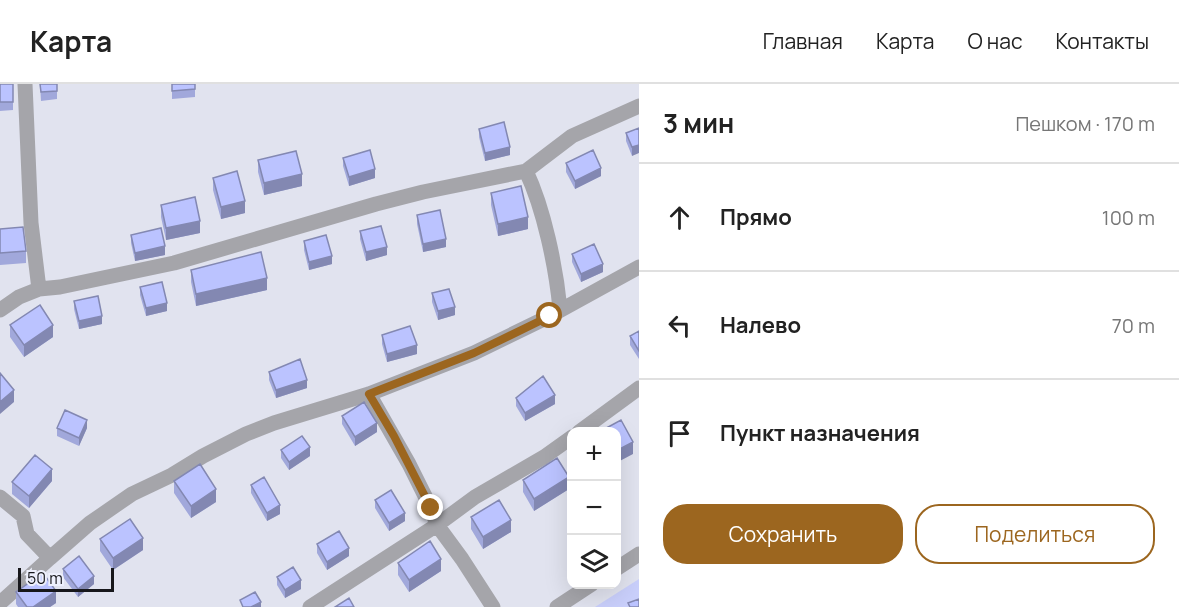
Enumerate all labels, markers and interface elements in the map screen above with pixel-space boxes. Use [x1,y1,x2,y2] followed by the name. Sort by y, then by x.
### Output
[30,22,112,60] text: Карта
[763,27,843,55] text: Главная
[876,27,934,55] text: Карта
[967,27,1023,55] text: О нас
[1056,27,1149,55] text: Контакты
[663,105,734,141] text: 3 мин
[1015,110,1155,137] text: Пешком · 170 m
[663,201,696,234] icon: ahead
[720,202,792,232] text: Прямо
[1102,204,1155,231] text: 100 m
[536,302,562,328] route start
[663,309,696,342] icon: left
[720,310,801,340] text: Налево
[1112,312,1155,339] text: 70 m
[663,417,696,450] icon: arrive
[720,418,920,448] text: Пункт назначения
[567,427,621,589] map controls
[567,427,621,481] button: +
[567,481,621,535] button: −
[417,494,443,520] route end
[663,504,903,564] button: Сохранить
[915,504,1155,564] button: Поделиться
[567,535,621,589] button: layers
[18,565,114,592] scale bar
[27,567,63,589] text: 50 m

